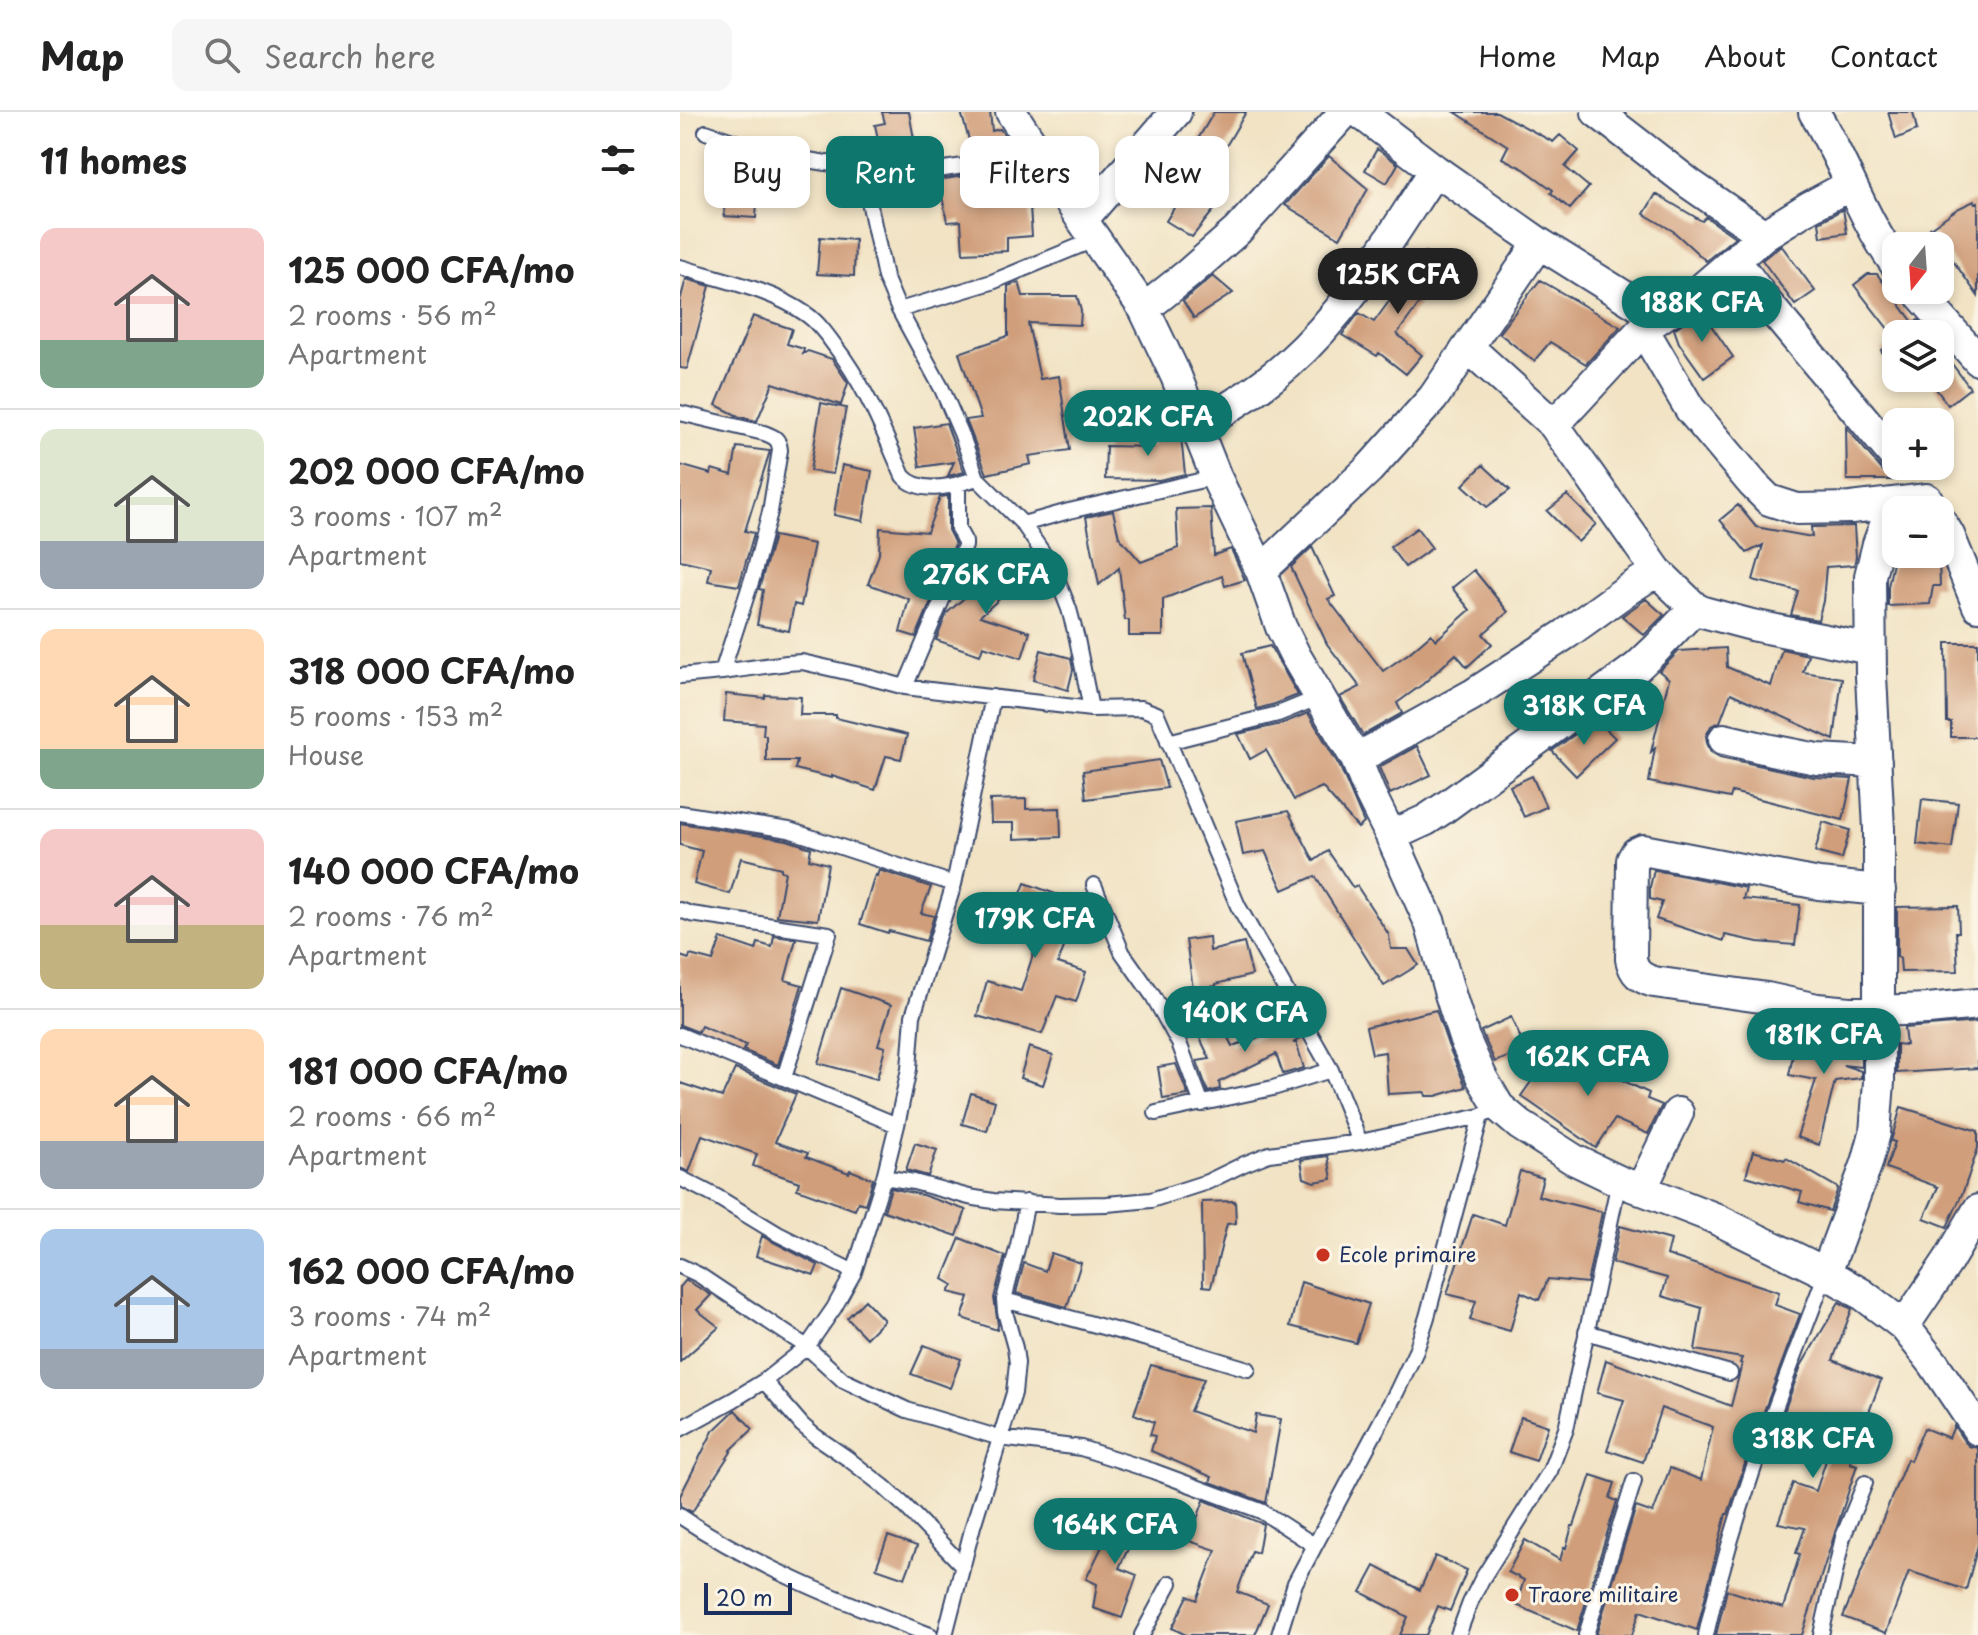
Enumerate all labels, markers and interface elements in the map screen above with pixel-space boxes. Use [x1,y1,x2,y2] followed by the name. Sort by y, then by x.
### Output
[172,19,732,91] search box
[40,27,124,84] text: Map
[200,33,244,77] icon: search
[264,33,436,78] text: Search here
[1478,34,1556,77] text: Home
[1600,34,1660,77] text: Map
[1704,34,1786,77] text: About
[1830,34,1938,77] text: Contact
[40,134,187,186] text: 11 homes
[704,136,810,208] chip: Buy
[826,136,944,208] chip: Rent
[960,136,1099,208] chip: Filters
[1115,136,1229,208] chip: New
[596,138,640,182] icon: filters
[1882,232,1954,304] north arrow
[1882,232,1954,568] map controls
[288,243,575,295] text: 125 000 CFA/mo
[1315,248,1481,316] pin: 125K CFA
[1336,254,1460,293] text: 125K CFA
[104,260,200,356] icon: home
[1619,276,1785,344] pin: 188K CFA
[1640,282,1764,321] text: 188K CFA
[288,295,497,334] text: 2 rooms · 56 m²
[1882,320,1954,392] button: layers
[288,334,427,373] text: Apartment
[1065,390,1231,458] pin: 202K CFA
[1082,396,1214,435] text: 202K CFA
[1882,408,1954,480] button: +
[288,444,584,496] text: 202 000 CFA/mo
[104,461,200,557] icon: home
[288,496,503,535] text: 3 rooms · 107 m²
[1882,496,1954,568] button: −
[288,535,427,574] text: Apartment
[903,548,1069,616] pin: 276K CFA
[922,554,1050,593] text: 276K CFA
[288,644,575,696] text: 318 000 CFA/mo
[104,661,200,757] icon: home
[1501,679,1667,747] pin: 318K CFA
[1522,685,1646,724] text: 318K CFA
[288,696,503,735] text: 5 rooms · 153 m²
[288,735,364,774] text: House
[288,844,579,896] text: 140 000 CFA/mo
[104,861,200,957] icon: home
[952,892,1118,960] pin: 179K CFA
[288,896,494,935] text: 2 rooms · 76 m²
[975,898,1095,937] text: 179K CFA
[288,935,427,974] text: Apartment
[1162,986,1328,1054] pin: 140K CFA
[1182,992,1308,1031] text: 140K CFA
[1741,1008,1907,1076] pin: 181K CFA
[1765,1014,1883,1053] text: 181K CFA
[1505,1030,1671,1098] pin: 162K CFA
[1525,1036,1651,1075] text: 162K CFA
[288,1044,568,1096] text: 181 000 CFA/mo
[104,1061,200,1157] icon: home
[288,1096,497,1135] text: 2 rooms · 66 m²
[288,1135,427,1174] text: Apartment
[1339,1239,1476,1269] place label: Ecole primaire
[288,1244,574,1296] text: 162 000 CFA/mo
[1314,1246,1332,1264] marker: Ecole primaire
[104,1261,200,1357] icon: home
[288,1296,492,1335] text: 3 rooms · 74 m²
[288,1335,427,1374] text: Apartment
[1730,1412,1896,1480] pin: 318K CFA
[1751,1418,1875,1457] text: 318K CFA
[1032,1498,1198,1566] pin: 164K CFA
[1052,1504,1178,1543] text: 164K CFA
[704,1579,792,1615] scale bar
[1528,1579,1678,1609] place label: Traore militaire
[716,1580,773,1613] text: 20 m
[1503,1586,1521,1604] marker: Traore militaire

